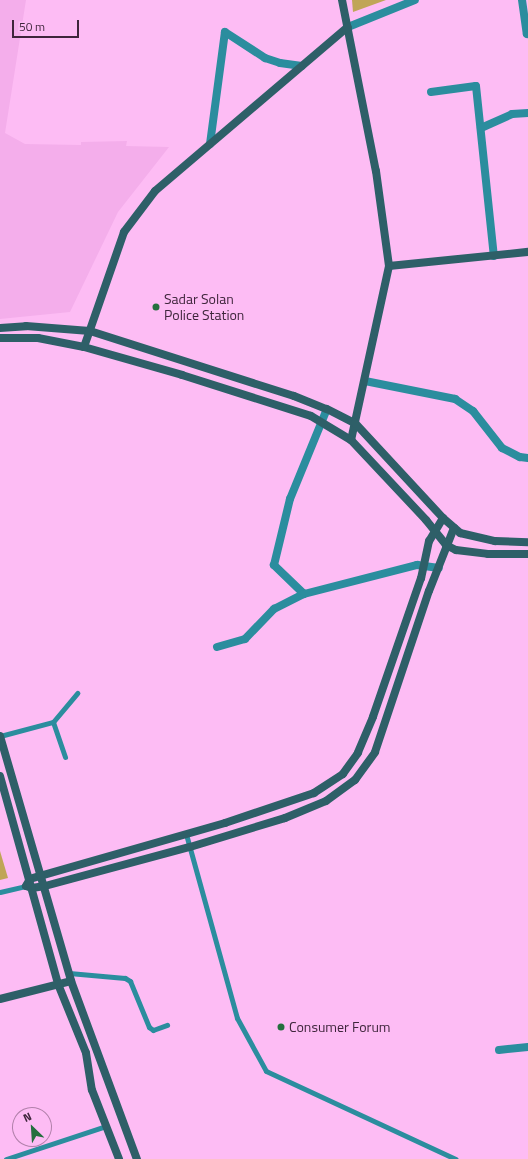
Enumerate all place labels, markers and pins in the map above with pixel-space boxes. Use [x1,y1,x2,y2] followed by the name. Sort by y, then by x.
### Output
[164,291,244,324] place label: Sadar Solan Police Station
[151,302,161,312] marker: Sadar Solan Police Station
[289,1019,391,1035] place label: Consumer Forum
[276,1022,286,1032] marker: Consumer Forum

